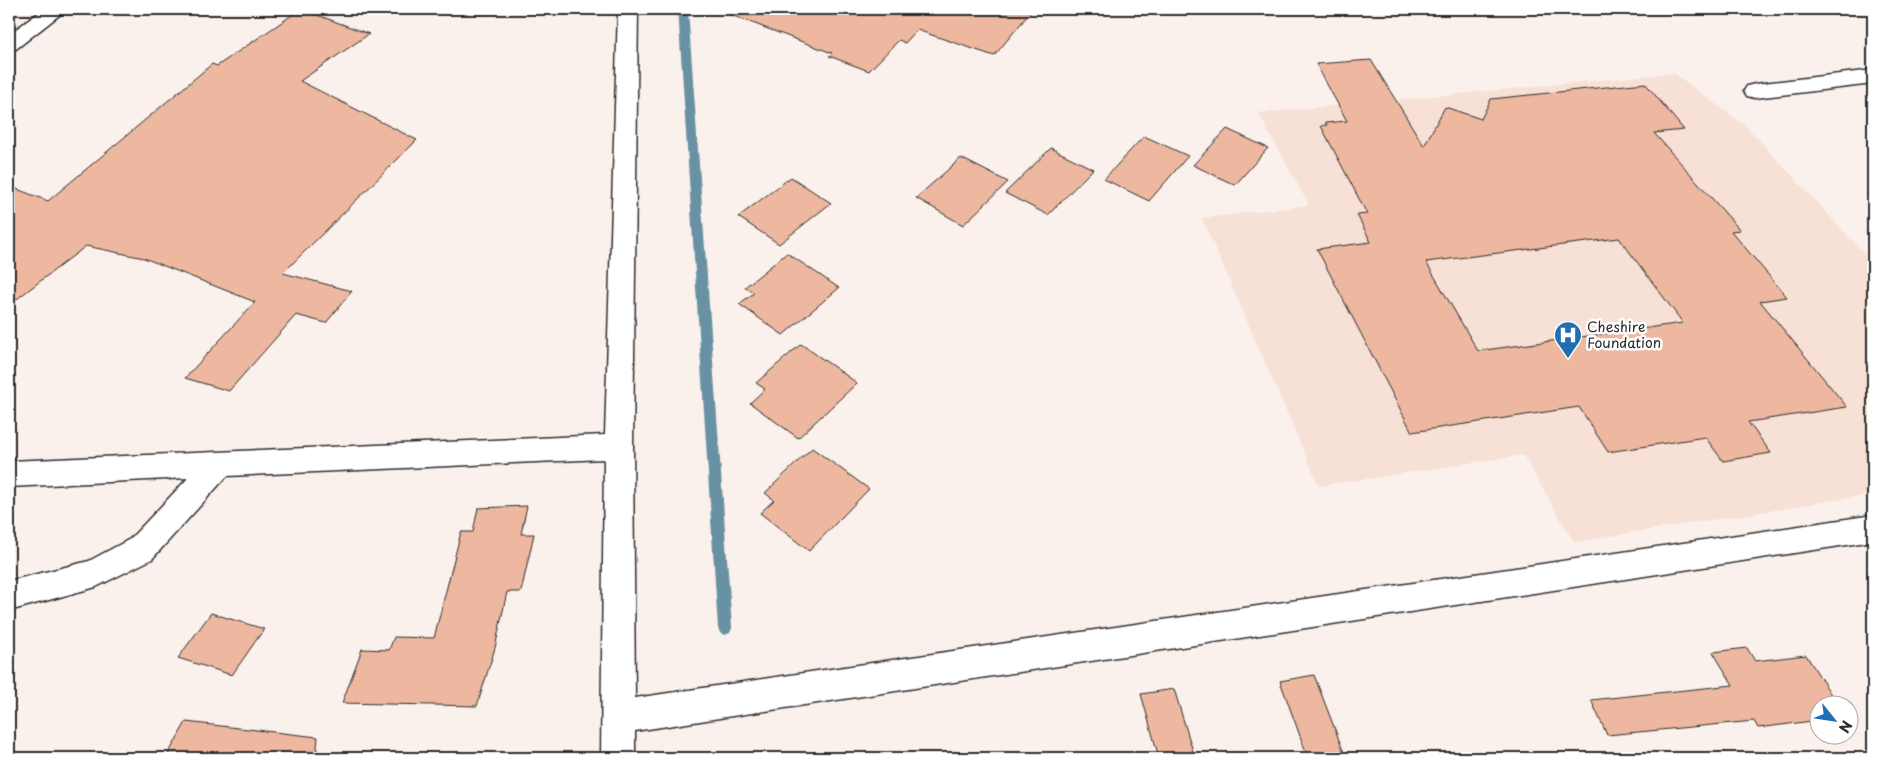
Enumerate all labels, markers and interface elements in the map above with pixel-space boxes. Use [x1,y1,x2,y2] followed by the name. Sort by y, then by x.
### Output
[1587,316,1661,353] place label: Cheshire Foundation
[1553,320,1583,359] hospital icon: Cheshire Foundation
[1810,694,1860,744] north arrow
[1834,717,1858,737] text: N

